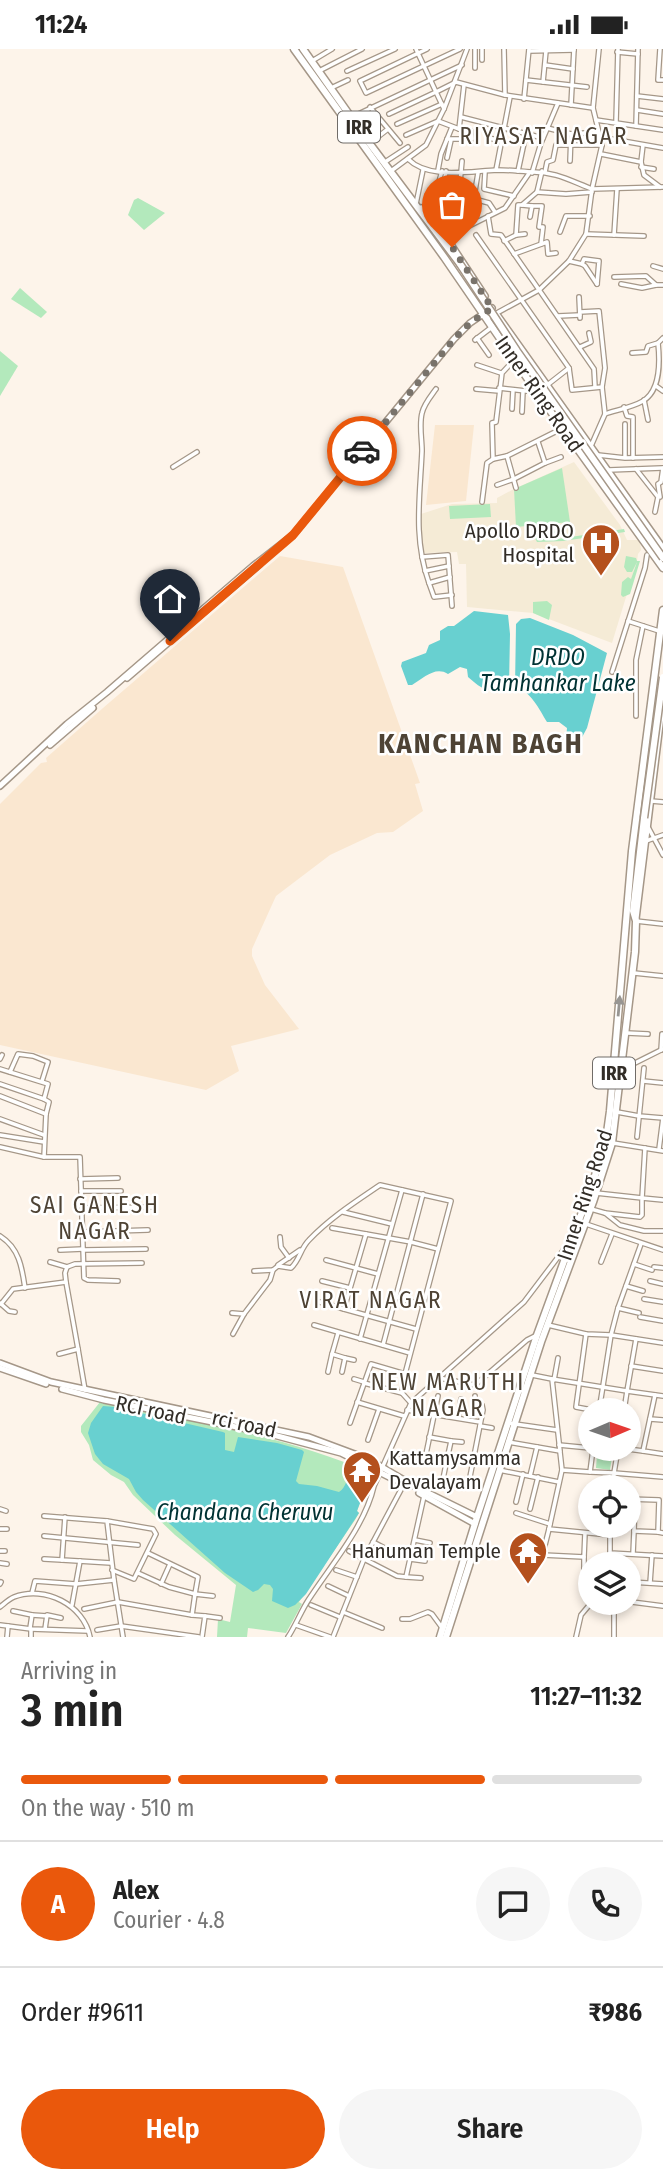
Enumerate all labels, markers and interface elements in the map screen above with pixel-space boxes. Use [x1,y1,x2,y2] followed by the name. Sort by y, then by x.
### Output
[35,9,87,40] text: 11:24
[338,111,380,143] road number: IRR
[460,122,628,150] district label: RIYASAT NAGAR
[422,175,482,247] pin
[433,186,471,224] icon: bag
[489,331,589,457] street label: Inner Ring Road
[327,416,397,486] courier
[343,432,381,470] icon: car
[465,518,574,568] place label: Apollo DRDO Hospital
[580,522,622,577] hospital icon: Apollo DRDO Hospital
[140,569,200,641] pin
[151,580,189,618] icon: home
[480,643,636,697] water label: DRDO Tamhankar Lake
[378,727,584,760] district label: KANCHAN BAGH
[614,994,625,1016] one-way arrow
[593,1057,635,1089] road number: IRR
[552,1126,618,1264] street label: Inner Ring Road
[30,1191,160,1245] district label: SAI GANESH NAGAR
[300,1286,442,1314] district label: VIRAT NAGAR
[371,1368,525,1422] district label: NEW MARUTHI NAGAR
[113,1390,189,1430] street label: RCI road
[578,1398,640,1461] north arrow
[578,1398,641,1615] map controls
[209,1405,279,1443] street label: rci road
[389,1445,521,1495] place label: Kattamysamma Devalayam
[341,1449,383,1504] temple icon: Kattamysamma Devalayam
[578,1475,641,1538] button: locate
[156,1498,334,1526] water label: Chandana Cheruvu
[507,1530,549,1585] temple icon: Hanuman Temple
[351,1538,501,1564] place label: Hanuman Temple
[578,1552,641,1615] button: layers
[21,1657,117,1685] text: Arriving in
[530,1681,642,1712] text: 11:27–11:32
[21,1683,124,1738] text: 3 min
[21,1794,195,1822] text: On the way · 510 m
[476,1867,550,1941] button: chat
[568,1867,642,1941] button: phone
[113,1875,159,1906] text: Alex
[51,1889,65,1920] text: A
[113,1906,225,1934] text: Courier · 4.8
[21,1997,144,2028] text: Order #9611
[589,1997,642,2028] text: ₹986
[21,2089,325,2169] button: Help
[339,2089,642,2169] button: Share

